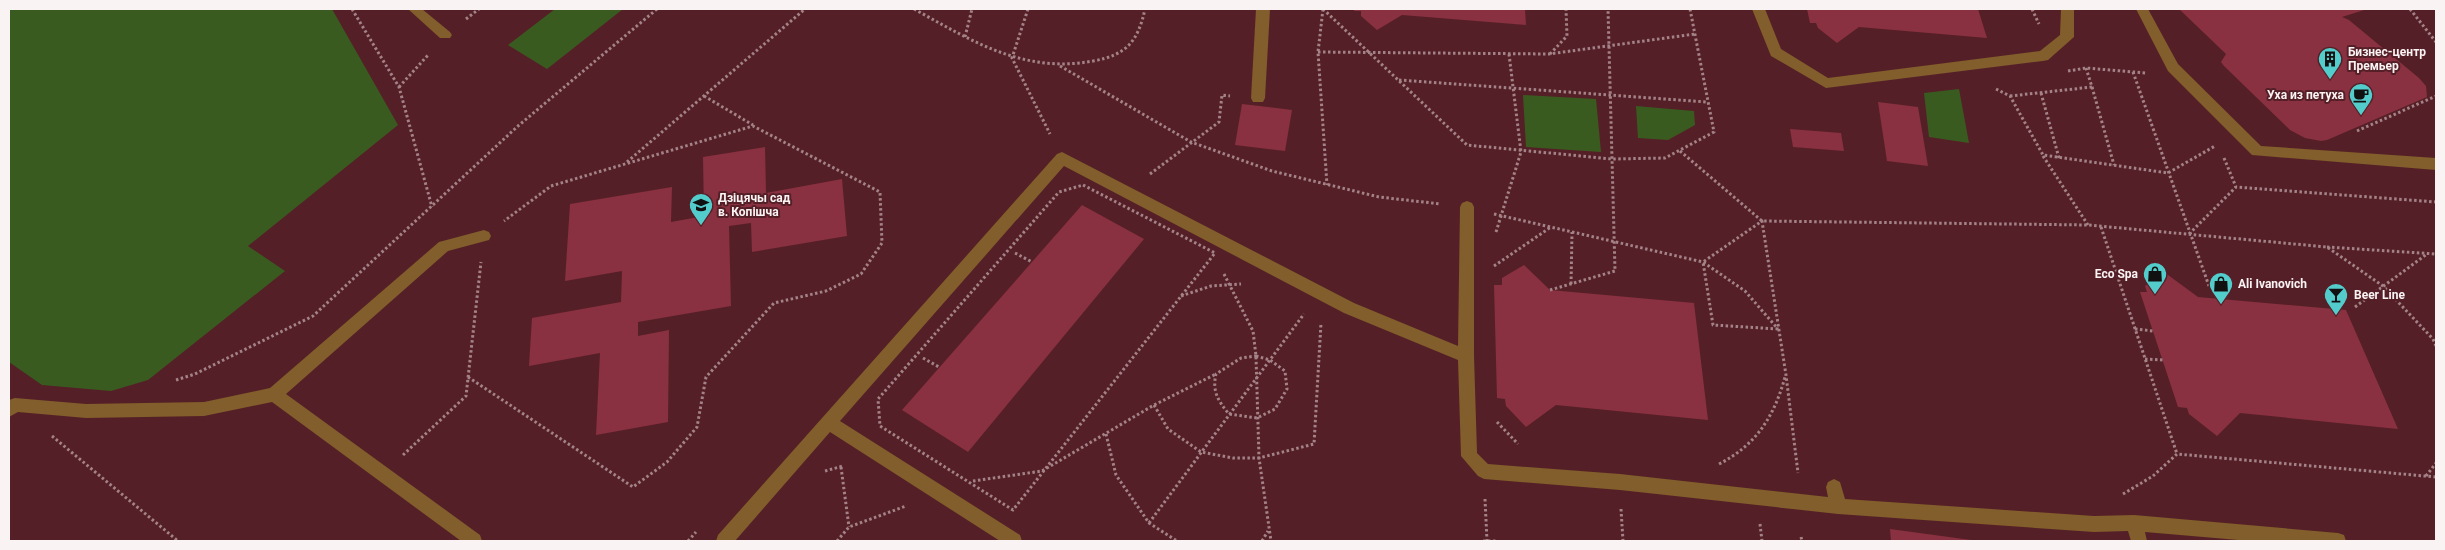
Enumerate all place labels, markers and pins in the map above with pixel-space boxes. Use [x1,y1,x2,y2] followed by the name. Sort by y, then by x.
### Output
[2348,45,2426,73] place label: Бизнес-центр Премьер
[2317,46,2343,80] building icon: Бизнес-центр Премьер
[2348,82,2374,116] cafe icon: Уха из петуха
[2267,88,2345,102] place label: Уха из петуха
[718,191,791,219] place label: Дзіцячы сад в. Копішча
[688,192,714,226] school or university icon: Дзіцячы сад в. Копішча
[2142,261,2168,295] shop icon: Eco Spa
[2095,267,2139,281] place label: Eco Spa
[2208,271,2234,305] shop icon: Ali Ivanovich
[2238,277,2307,291] place label: Ali Ivanovich
[2323,282,2349,316] bar icon: Beer Line
[2354,288,2405,302] place label: Beer Line

